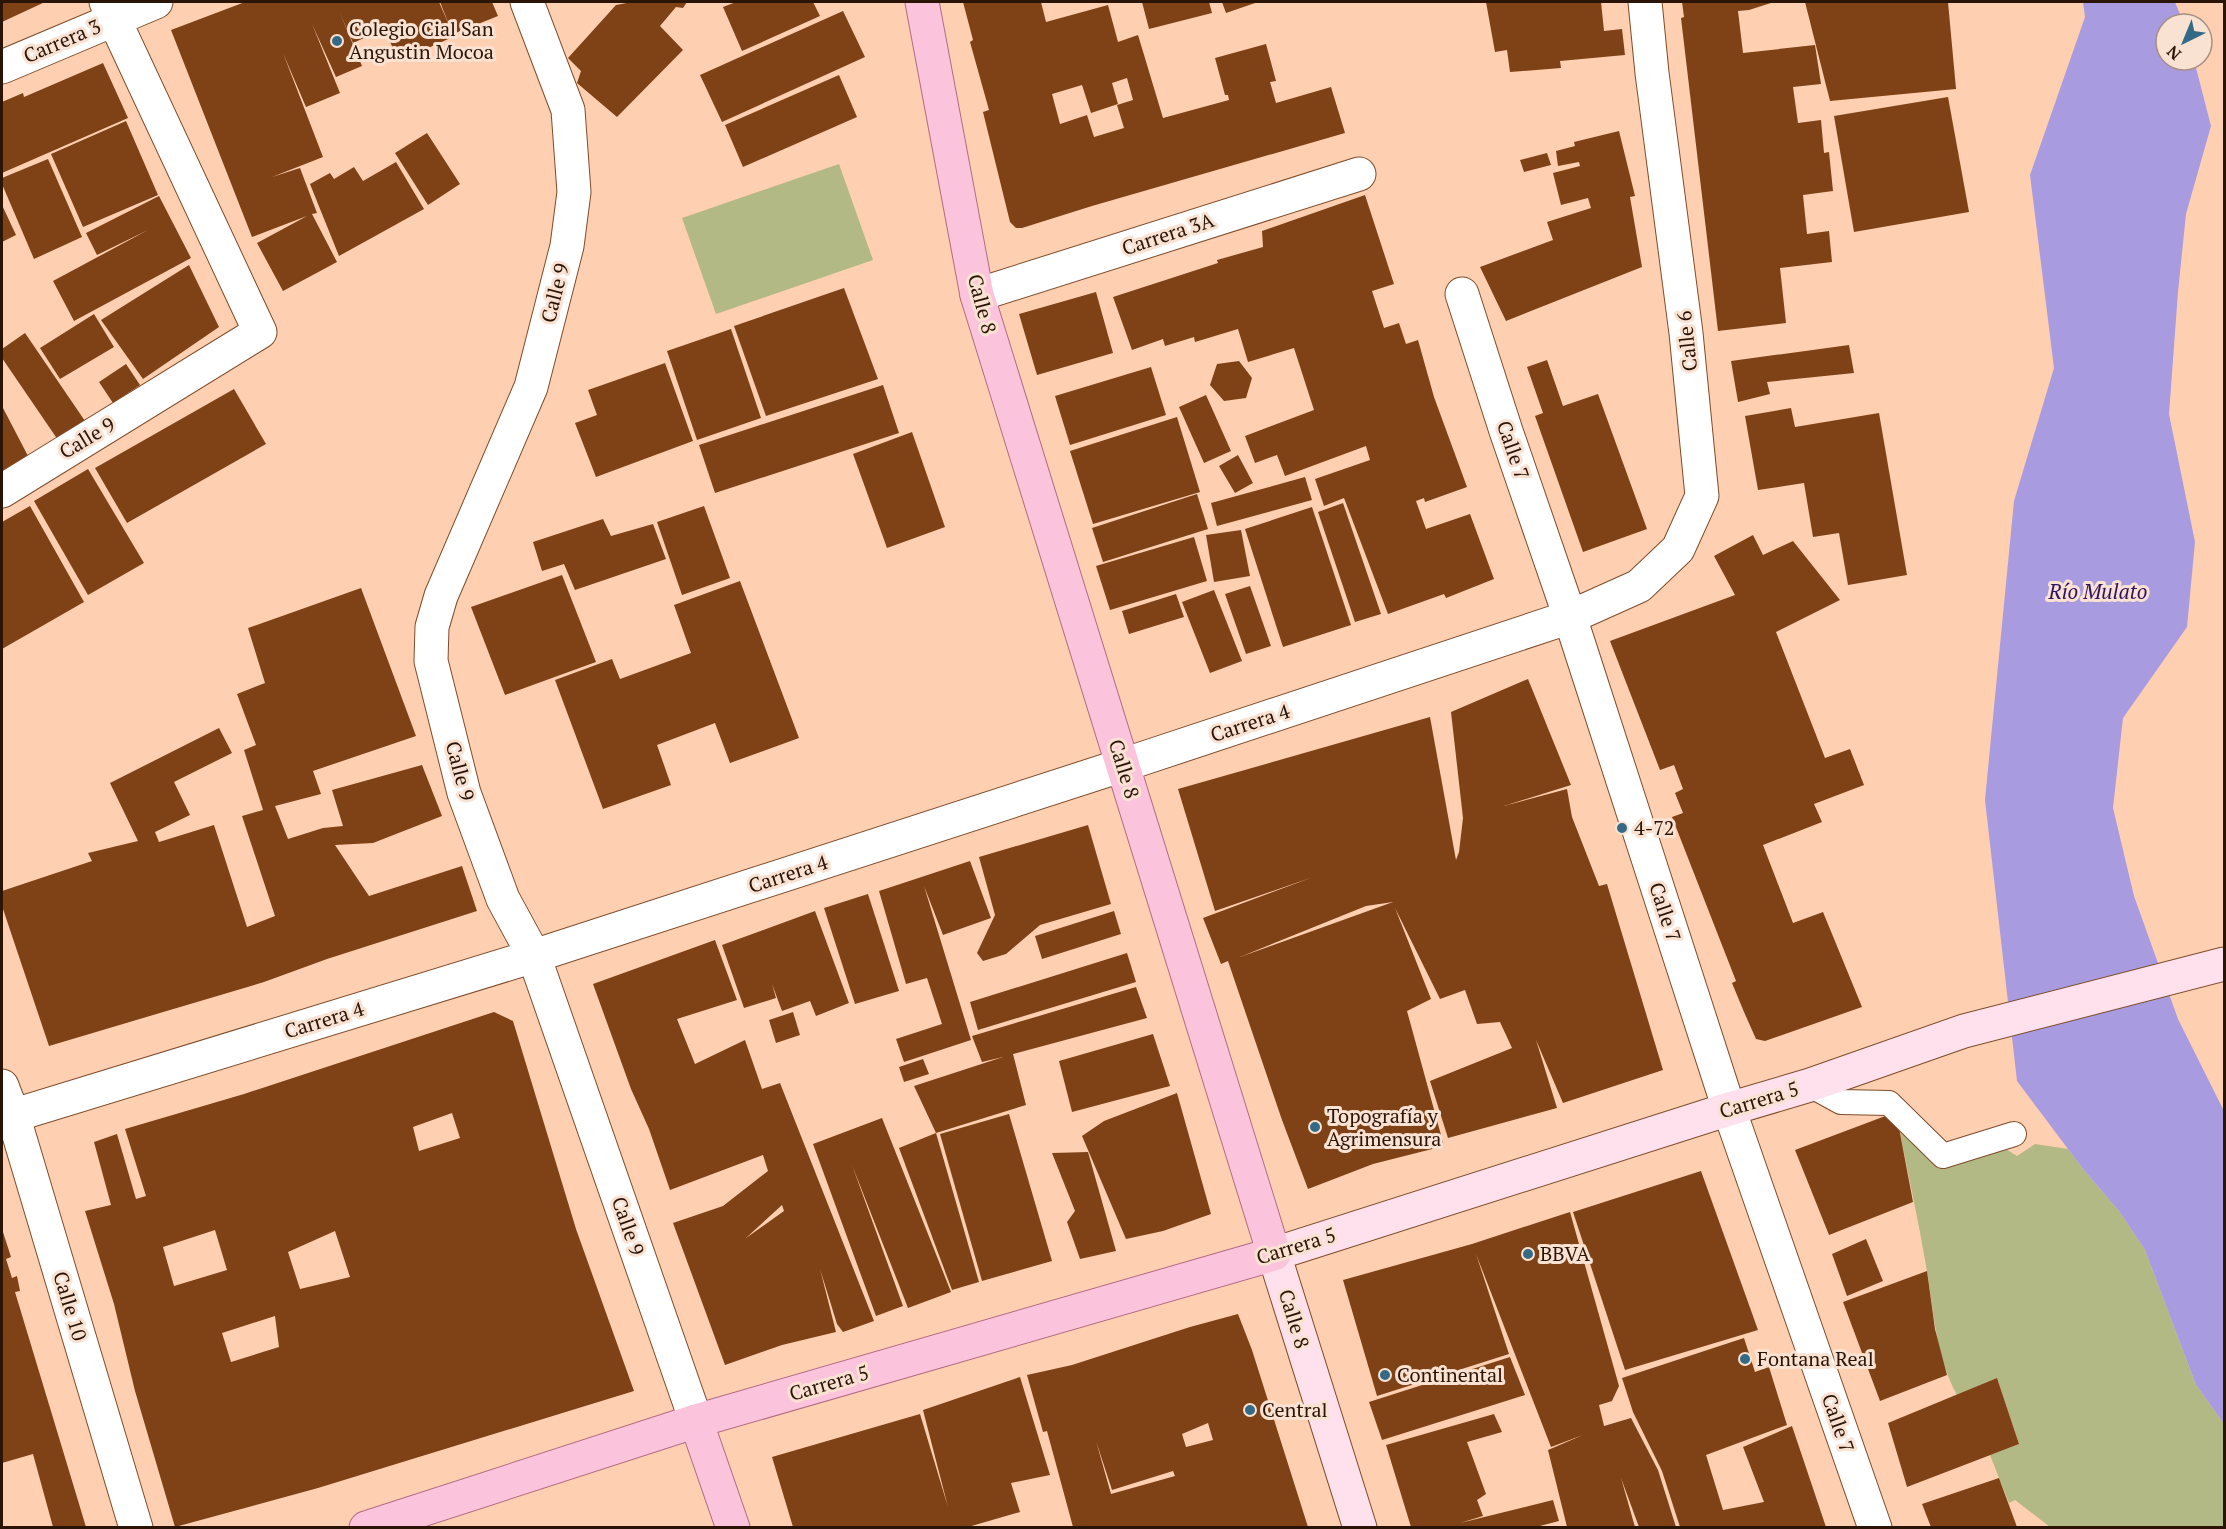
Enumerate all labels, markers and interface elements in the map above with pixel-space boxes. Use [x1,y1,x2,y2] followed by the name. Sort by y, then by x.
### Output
[19,12,105,69] street label: Carrera 3
[2154,12,2214,72] north arrow
[349,15,494,65] place label: Colegio Cial San Angustin Mocoa
[330,34,344,48] marker: Colegio Cial San Angustin Mocoa
[2162,41,2186,65] text: N
[1118,206,1218,261] street label: Carrera 3A
[534,260,575,326] street label: Calle 9
[962,271,1003,337] street label: Calle 8
[1670,309,1703,373] street label: Calle 6
[54,410,120,465] street label: Calle 9
[1491,417,1536,483] street label: Calle 7
[2048,577,2147,605] water label: Río Mulato
[1207,697,1293,748] street label: Carrera 4
[1103,736,1146,802] street label: Calle 8
[440,738,481,804] street label: Calle 9
[1634,814,1674,841] place label: 4-72
[1615,821,1629,835] marker: 4-72
[745,848,831,899] street label: Carrera 4
[1643,879,1688,945] street label: Calle 7
[281,995,367,1044] street label: Carrera 4
[1716,1075,1802,1124] street label: Carrera 5
[1327,1102,1441,1152] place label: Topografía y Agrimensura
[1308,1120,1322,1134] marker: Topografía y Agrimensura
[606,1193,651,1259] street label: Calle 9
[1253,1221,1339,1270] street label: Carrera 5
[1540,1240,1590,1267] place label: BBVA
[1521,1247,1535,1261] marker: BBVA
[47,1268,94,1344] street label: Calle 10
[1273,1286,1316,1352] street label: Calle 8
[1757,1345,1874,1372] place label: Fontana Real
[1738,1352,1752,1366] marker: Fontana Real
[786,1358,872,1407] street label: Carrera 5
[1397,1361,1503,1388] place label: Continental
[1378,1368,1392,1382] marker: Continental
[1816,1390,1861,1456] street label: Calle 7
[1262,1396,1328,1423] place label: Central
[1243,1403,1257,1417] marker: Central

